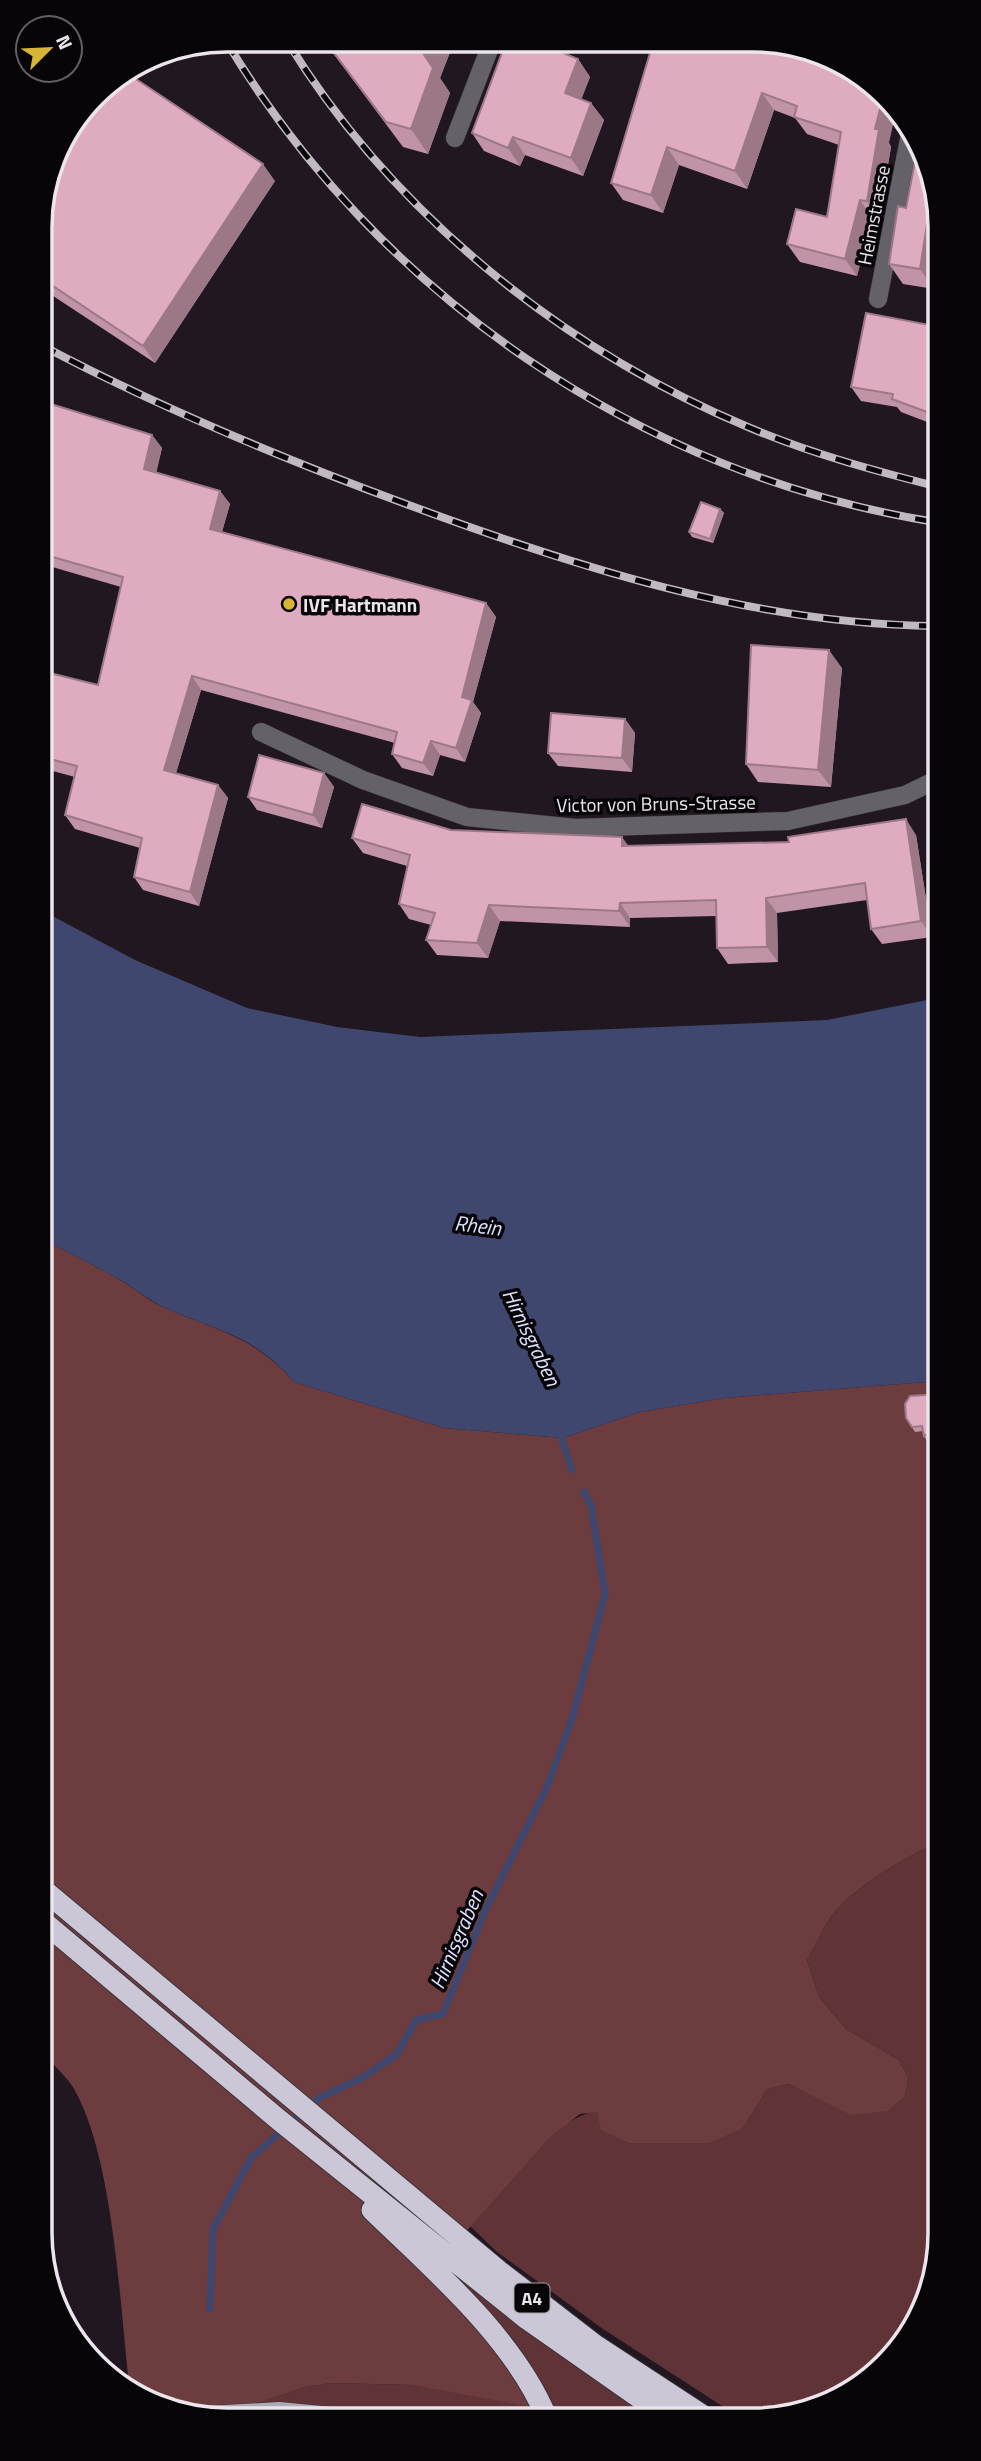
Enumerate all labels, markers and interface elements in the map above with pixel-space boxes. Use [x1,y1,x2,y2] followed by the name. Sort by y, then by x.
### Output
[14,14,84,84] north arrow
[49,30,81,54] text: N
[849,163,897,267] street label: Heimstrasse
[303,590,417,619] place label: IVF Hartmann
[281,596,297,612] marker: IVF Hartmann
[556,787,756,819] street label: Victor von Bruns-Strasse
[453,1206,504,1244] water label: Rhein
[495,1283,570,1392] water label: Hirnisgraben
[421,1884,491,1994] water label: Hirnisgraben
[514,2284,550,2312] road number: A4

